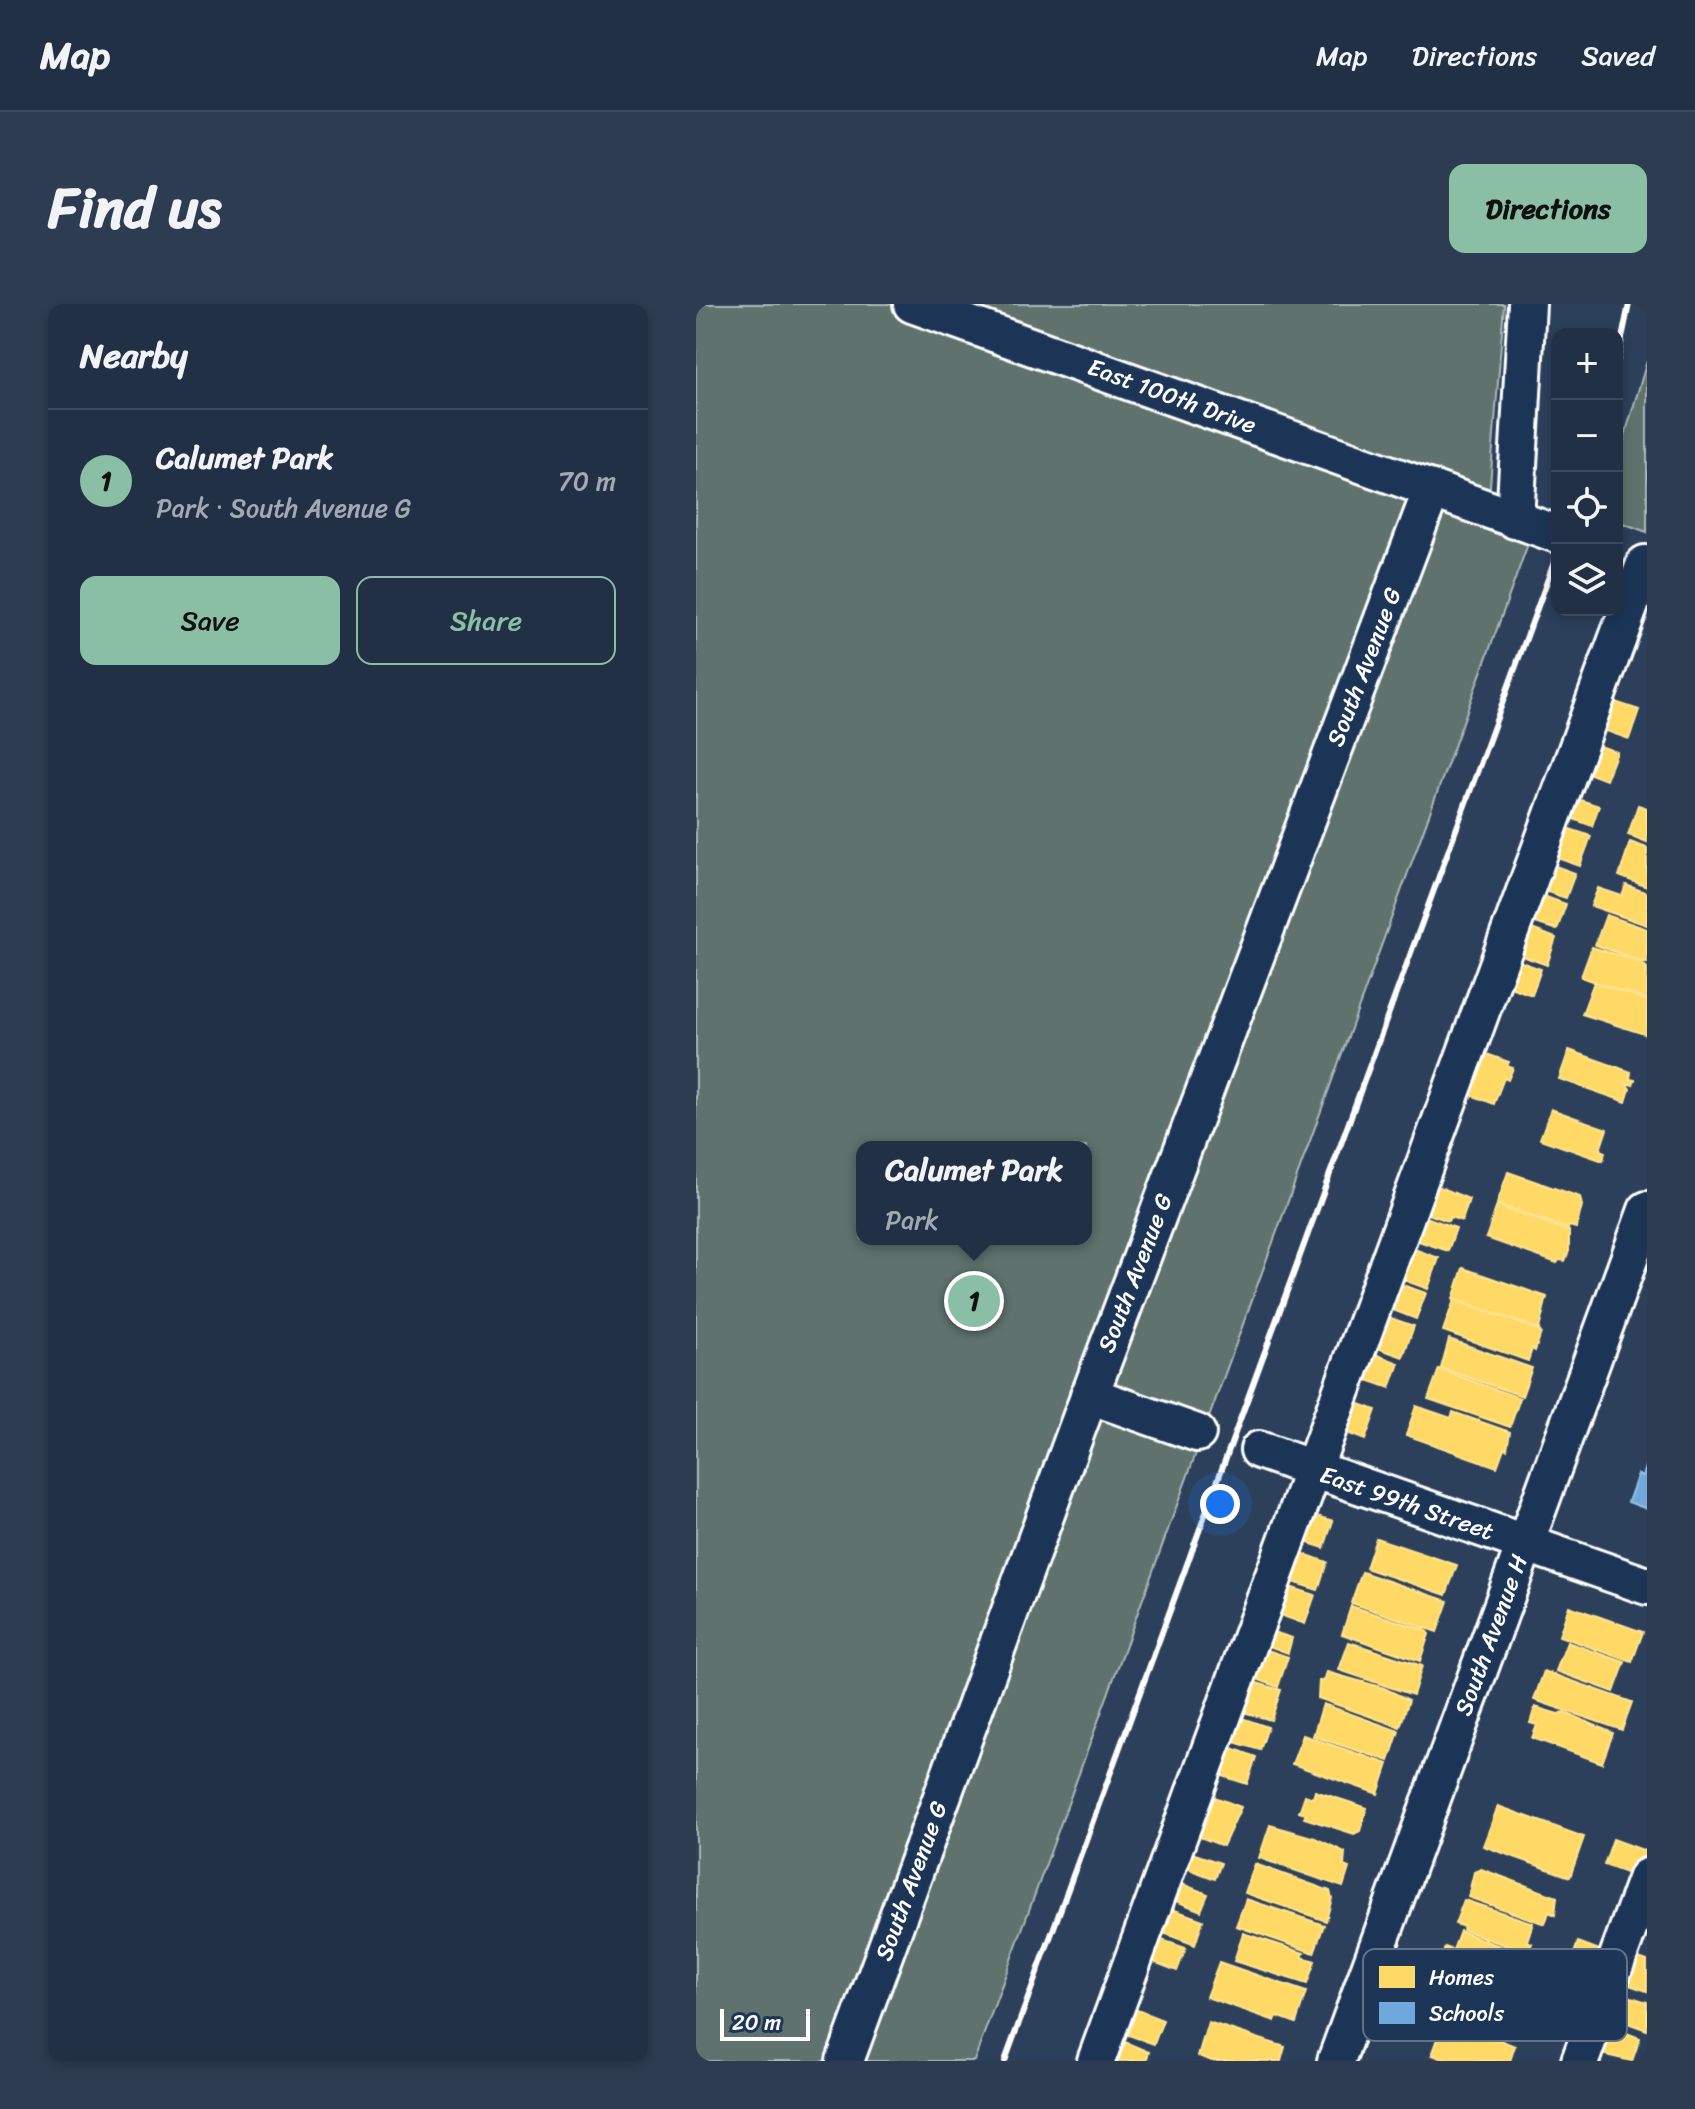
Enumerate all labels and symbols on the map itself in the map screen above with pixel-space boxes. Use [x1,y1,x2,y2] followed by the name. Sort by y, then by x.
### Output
[1082,346,1262,446] street label: East 100th Drive
[1314,581,1414,753] street label: South Avenue G
[1085,1187,1185,1359] street label: South Avenue G
[948,1271,1000,1331] pin: 1
[1314,1454,1500,1552] street label: East 99th Street
[1200,1484,1240,1524] your location
[1442,1548,1540,1722] street label: South Avenue H
[863,1795,959,1967] street label: South Avenue G
[1363,1949,1627,2041] legend
[1429,1958,1495,1997] text: Homes
[1429,1994,1505,2033] text: Schools
[720,2005,810,2041] scale bar

